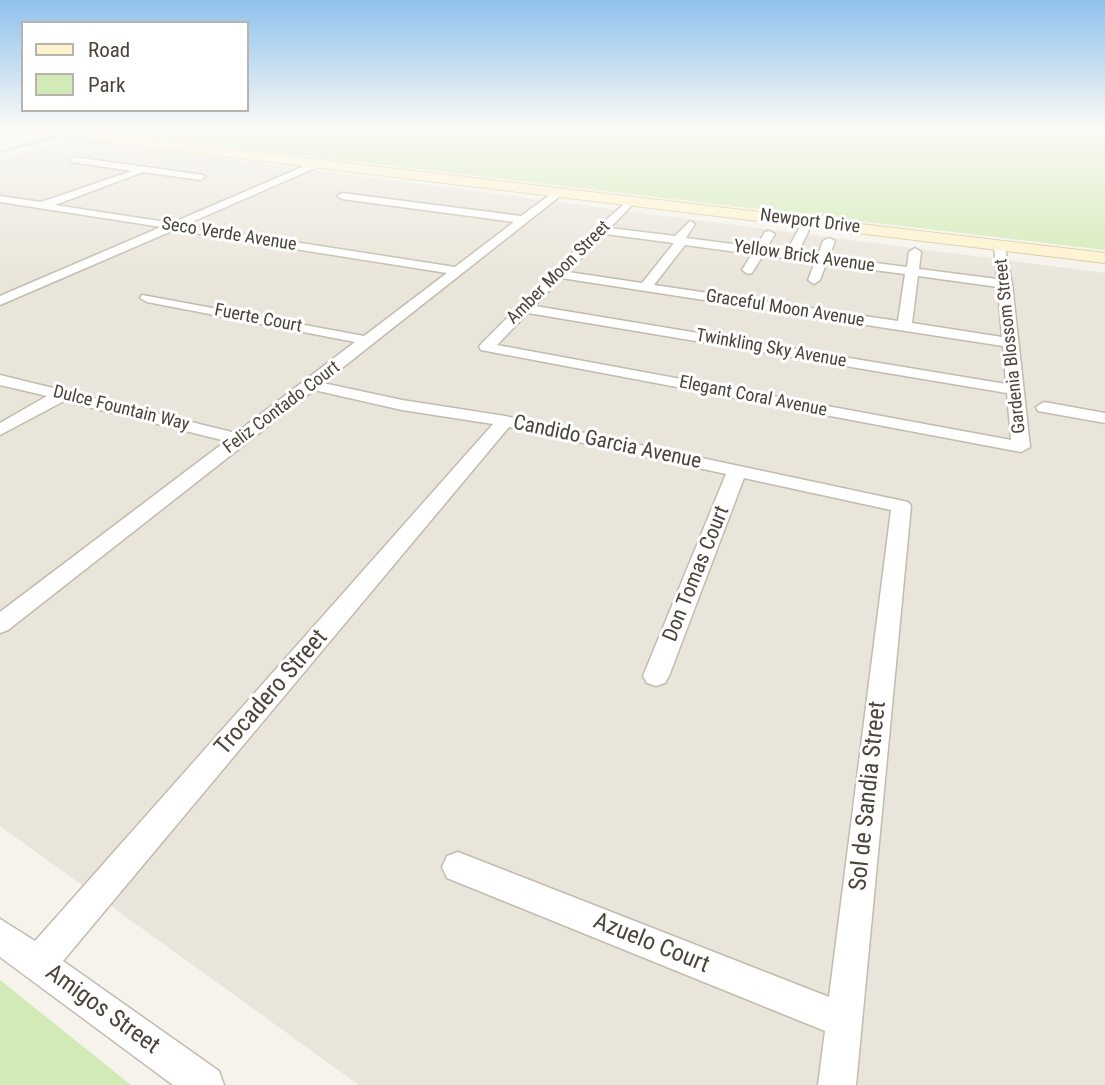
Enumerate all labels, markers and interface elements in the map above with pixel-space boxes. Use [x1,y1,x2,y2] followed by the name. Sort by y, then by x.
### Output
[21,21,248,112] legend
[88,38,130,62] text: Road
[88,73,125,97] text: Park
[759,205,861,239] street label: Newport Drive
[160,214,298,256] street label: Seco Verde Avenue
[503,217,615,329] street label: Amber Moon Street
[732,236,876,278] street label: Yellow Brick Avenue
[991,257,1031,435] street label: Gardenia Blossom Street
[704,286,866,332] street label: Graceful Moon Avenue
[212,300,304,338] street label: Fuerte Court
[694,325,848,373] street label: Twinkling Sky Avenue
[219,357,345,459] street label: Feliz Contado Court
[677,372,829,422] street label: Elegant Coral Avenue
[51,382,191,436] street label: Dulce Fountain Way
[511,411,703,475] street label: Candido Garcia Avenue
[658,503,736,645] street label: Don Tomas Court
[210,624,334,762] street label: Trocadero Street
[845,700,893,892] street label: Sol de Sandia Street
[589,908,713,980] street label: Azuelo Court
[39,959,165,1061] street label: Amigos Street

